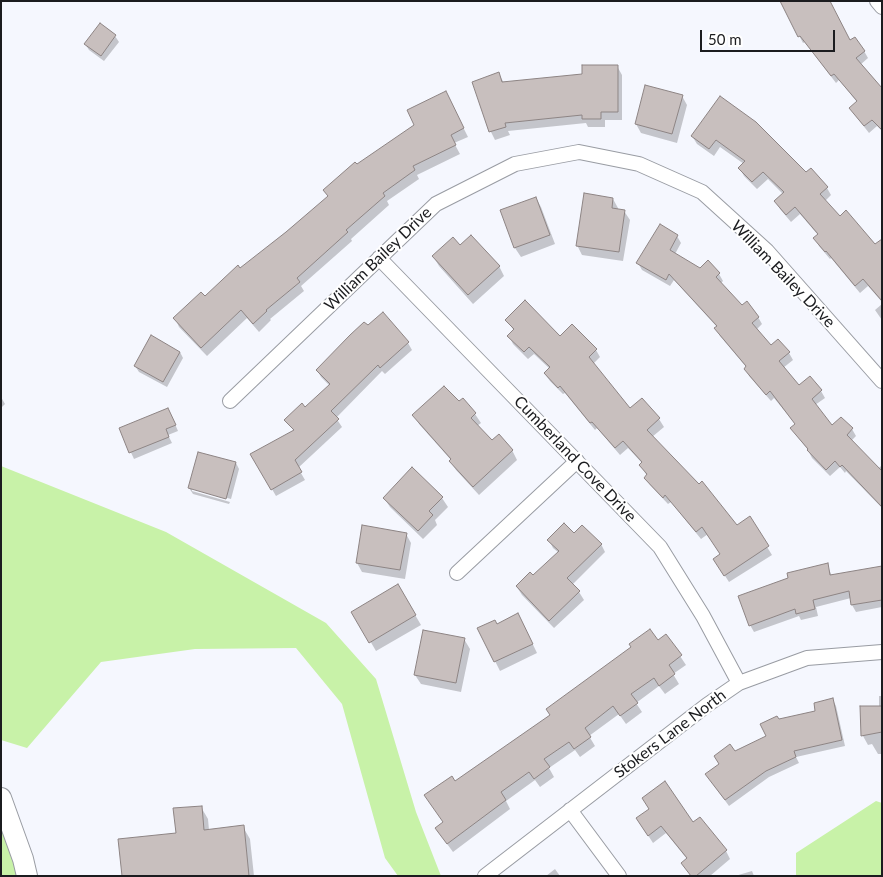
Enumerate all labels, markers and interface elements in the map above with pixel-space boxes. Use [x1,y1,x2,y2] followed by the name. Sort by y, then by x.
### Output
[703,20,838,52] scale bar
[708,30,742,48] text: 50 m
[320,203,436,315] street label: William Bailey Drive
[727,216,839,332] street label: William Bailey Drive
[510,392,640,526] street label: Cumberland Cove Drive
[610,686,730,782] street label: Stokers Lane North

